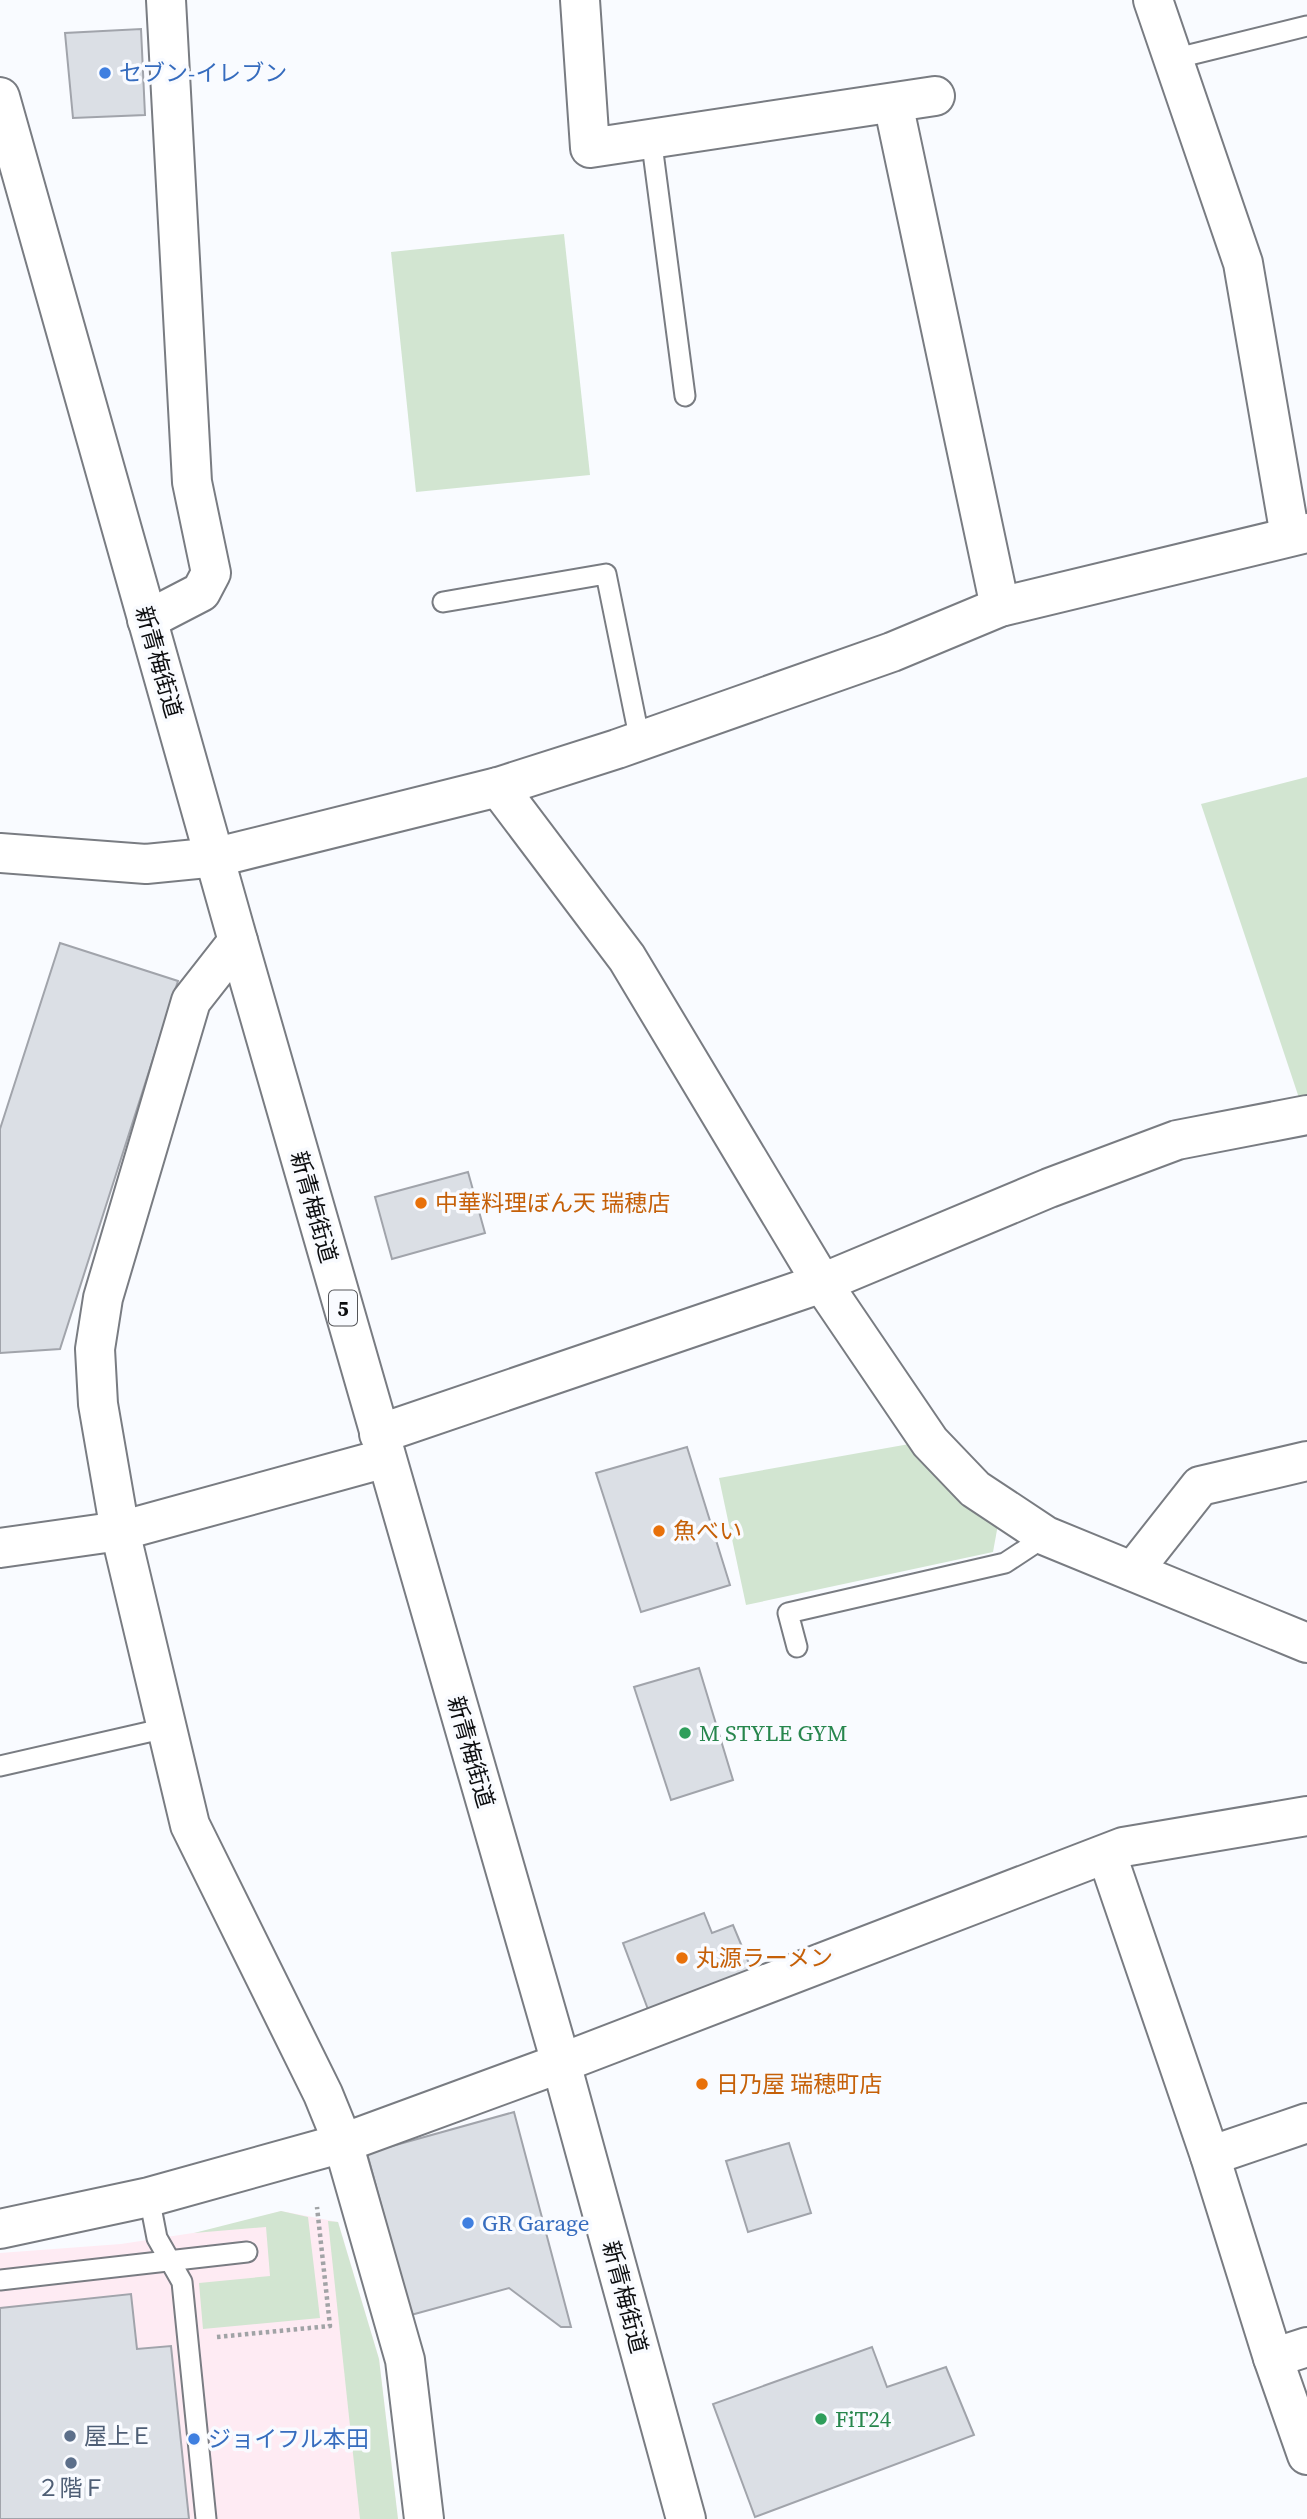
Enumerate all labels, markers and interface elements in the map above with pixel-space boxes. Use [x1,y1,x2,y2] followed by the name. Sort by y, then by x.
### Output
[119,57,287,89] place label: セブン-イレブン
[97,65,113,81] marker: セブン-イレブン
[128,602,190,722] street label: 新青梅街道
[283,1147,345,1267] street label: 新青梅街道
[435,1187,670,1219] place label: 中華料理ぼん天 瑞穂店
[413,1195,429,1211] marker: 中華料理ぼん天 瑞穂店
[329,1290,357,1326] road number: 5
[673,1515,742,1547] place label: 魚べい
[651,1523,667,1539] marker: 魚べい
[440,1692,502,1812] street label: 新青梅街道
[699,1717,847,1749] place label: M STYLE GYM
[677,1725,693,1741] marker: M STYLE GYM
[696,1942,833,1974] place label: 丸源ラーメン
[674,1950,690,1966] marker: 丸源ラーメン
[716,2068,882,2100] place label: 日乃屋 瑞穂町店
[694,2076,710,2092] marker: 日乃屋 瑞穂町店
[482,2207,589,2239] place label: GR Garage
[460,2215,476,2231] marker: GR Garage
[595,2237,655,2357] street label: 新青梅街道
[835,2403,892,2435] place label: FiT24
[813,2411,829,2427] marker: FiT24
[84,2420,153,2452] place label: 屋上Ｅ
[208,2423,369,2455] place label: ジョイフル本田
[62,2428,78,2444] marker: 屋上Ｅ
[186,2431,202,2447] marker: ジョイフル本田
[63,2455,79,2471] marker: ２階Ｆ
[37,2472,106,2504] place label: ２階Ｆ

